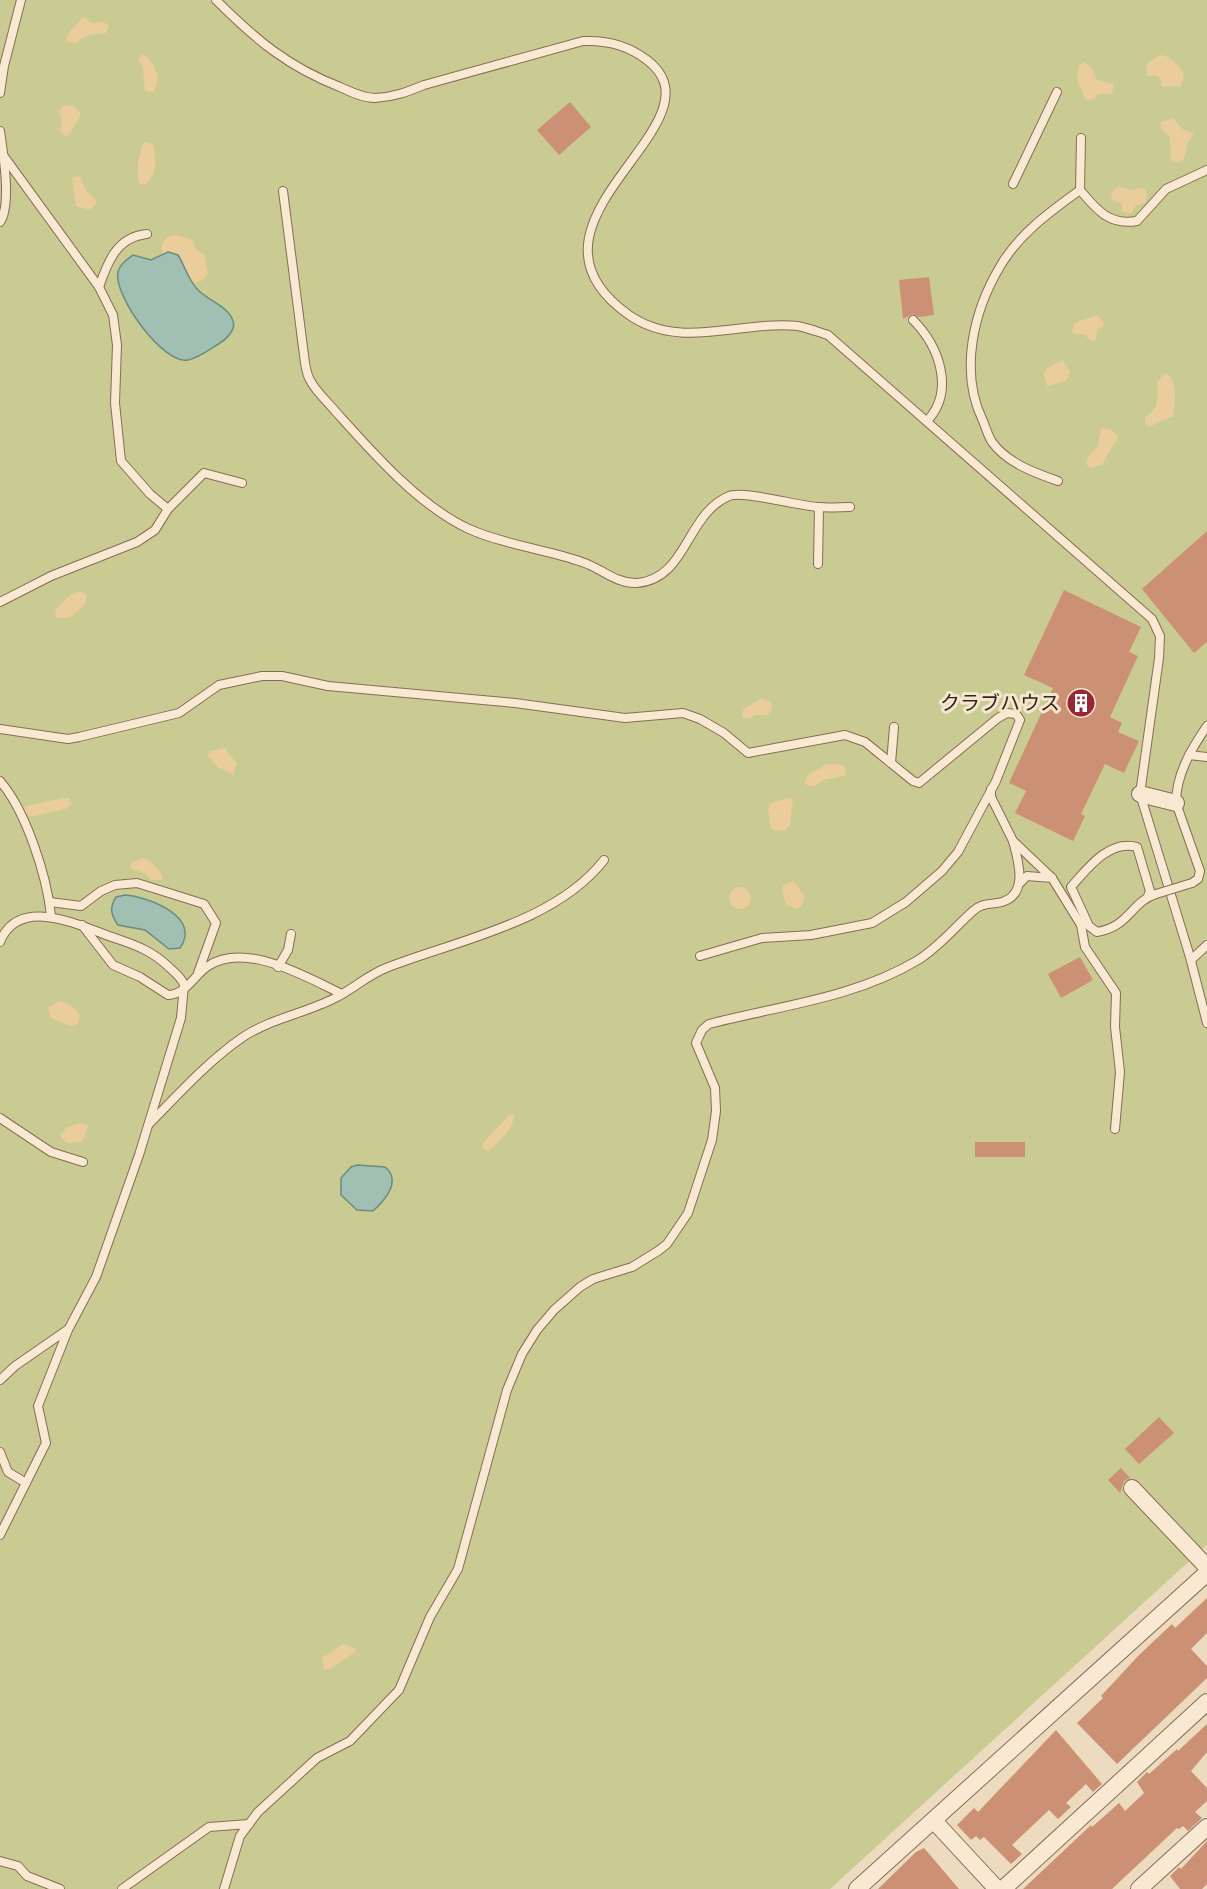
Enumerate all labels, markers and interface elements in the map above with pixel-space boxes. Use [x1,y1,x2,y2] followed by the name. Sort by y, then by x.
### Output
[1065,687,1097,719] building icon: クラブハウス
[940,691,1060,715] place label: クラブハウス

